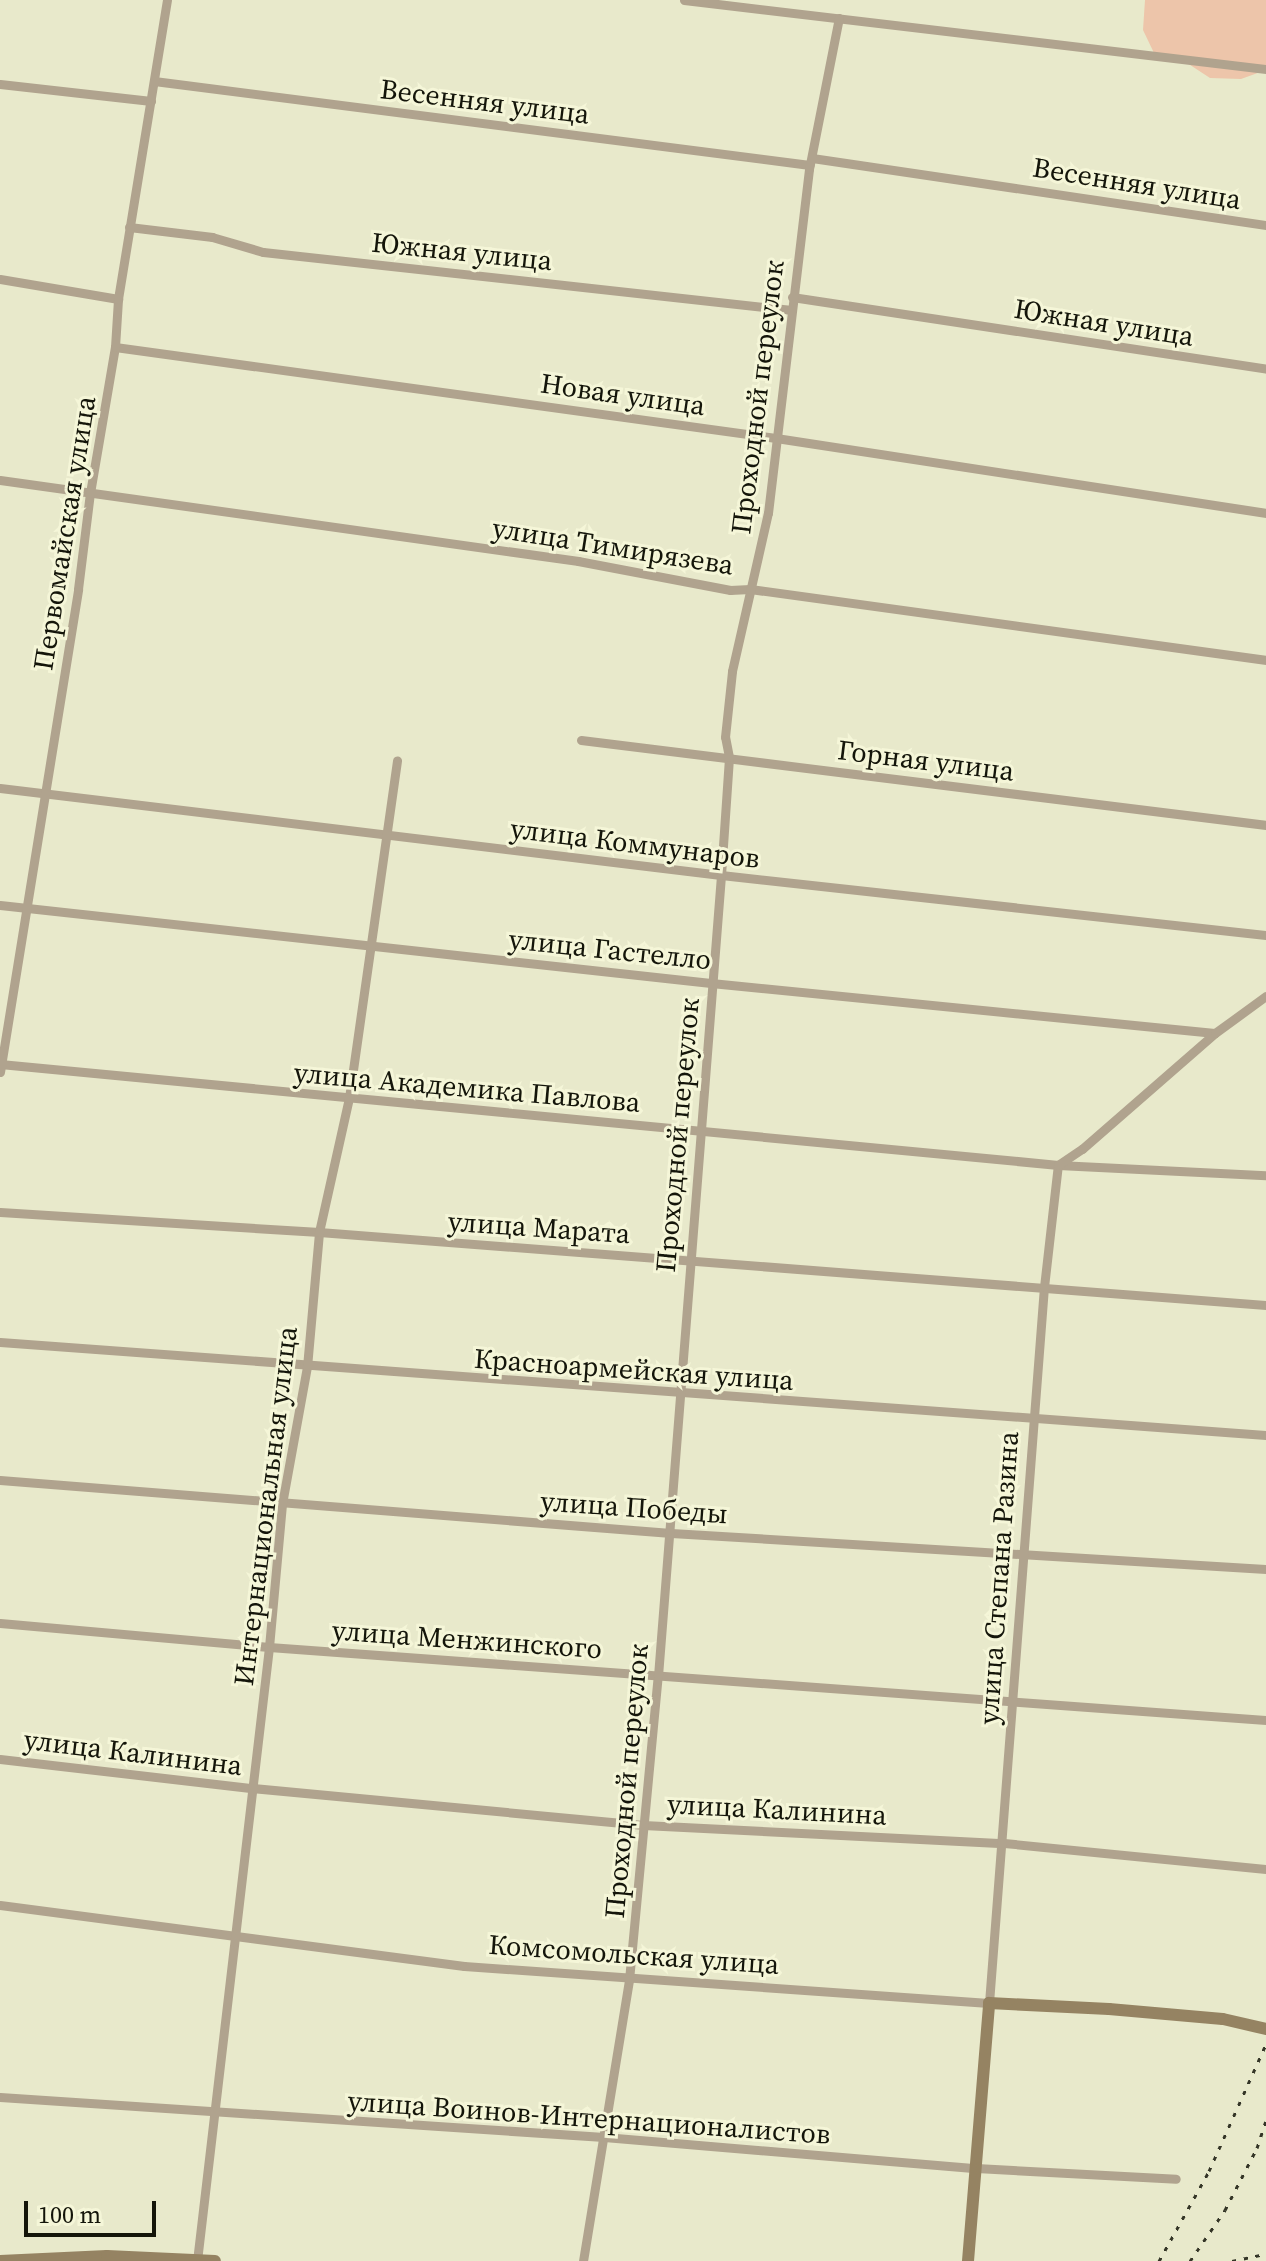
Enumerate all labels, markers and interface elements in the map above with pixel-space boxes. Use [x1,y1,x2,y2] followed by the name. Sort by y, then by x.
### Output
[379,72,591,130] street label: Весенняя улица
[1030,150,1244,216] street label: Весенняя улица
[370,225,554,277] street label: Южная улица
[724,258,790,536] street label: Проходной переулок
[1012,291,1196,353] street label: Южная улица
[539,366,707,422] street label: Новая улица
[26,393,102,673] street label: Первомайская улица
[490,510,736,582] street label: улица Тимирязева
[836,733,1016,787] street label: Горная улица
[508,811,762,875] street label: улица Коммунаров
[507,922,713,976] street label: улица Гастелло
[648,996,706,1274] street label: Проходной переулок
[292,1055,642,1119] street label: улица Академика Павлова
[447,1204,631,1250] street label: улица Марата
[226,1324,304,1688] street label: Интернациональная улица
[473,1341,795,1397] street label: Красноармейская улица
[971,1430,1025,1726] street label: улица Степана Разина
[539,1484,729,1530] street label: улица Победы
[331,1613,603,1665] street label: улица Менжинского
[597,1642,655,1920] street label: Проходной переулок
[22,1722,244,1782] street label: улица Калинина
[666,1786,888,1832] street label: улица Калинина
[488,1927,780,1981] street label: Комсомольская улица
[346,2083,832,2151] street label: улица Воинов-Интернационалистов
[28,2185,160,2235] scale bar
[38,2198,101,2231] text: 100 m

